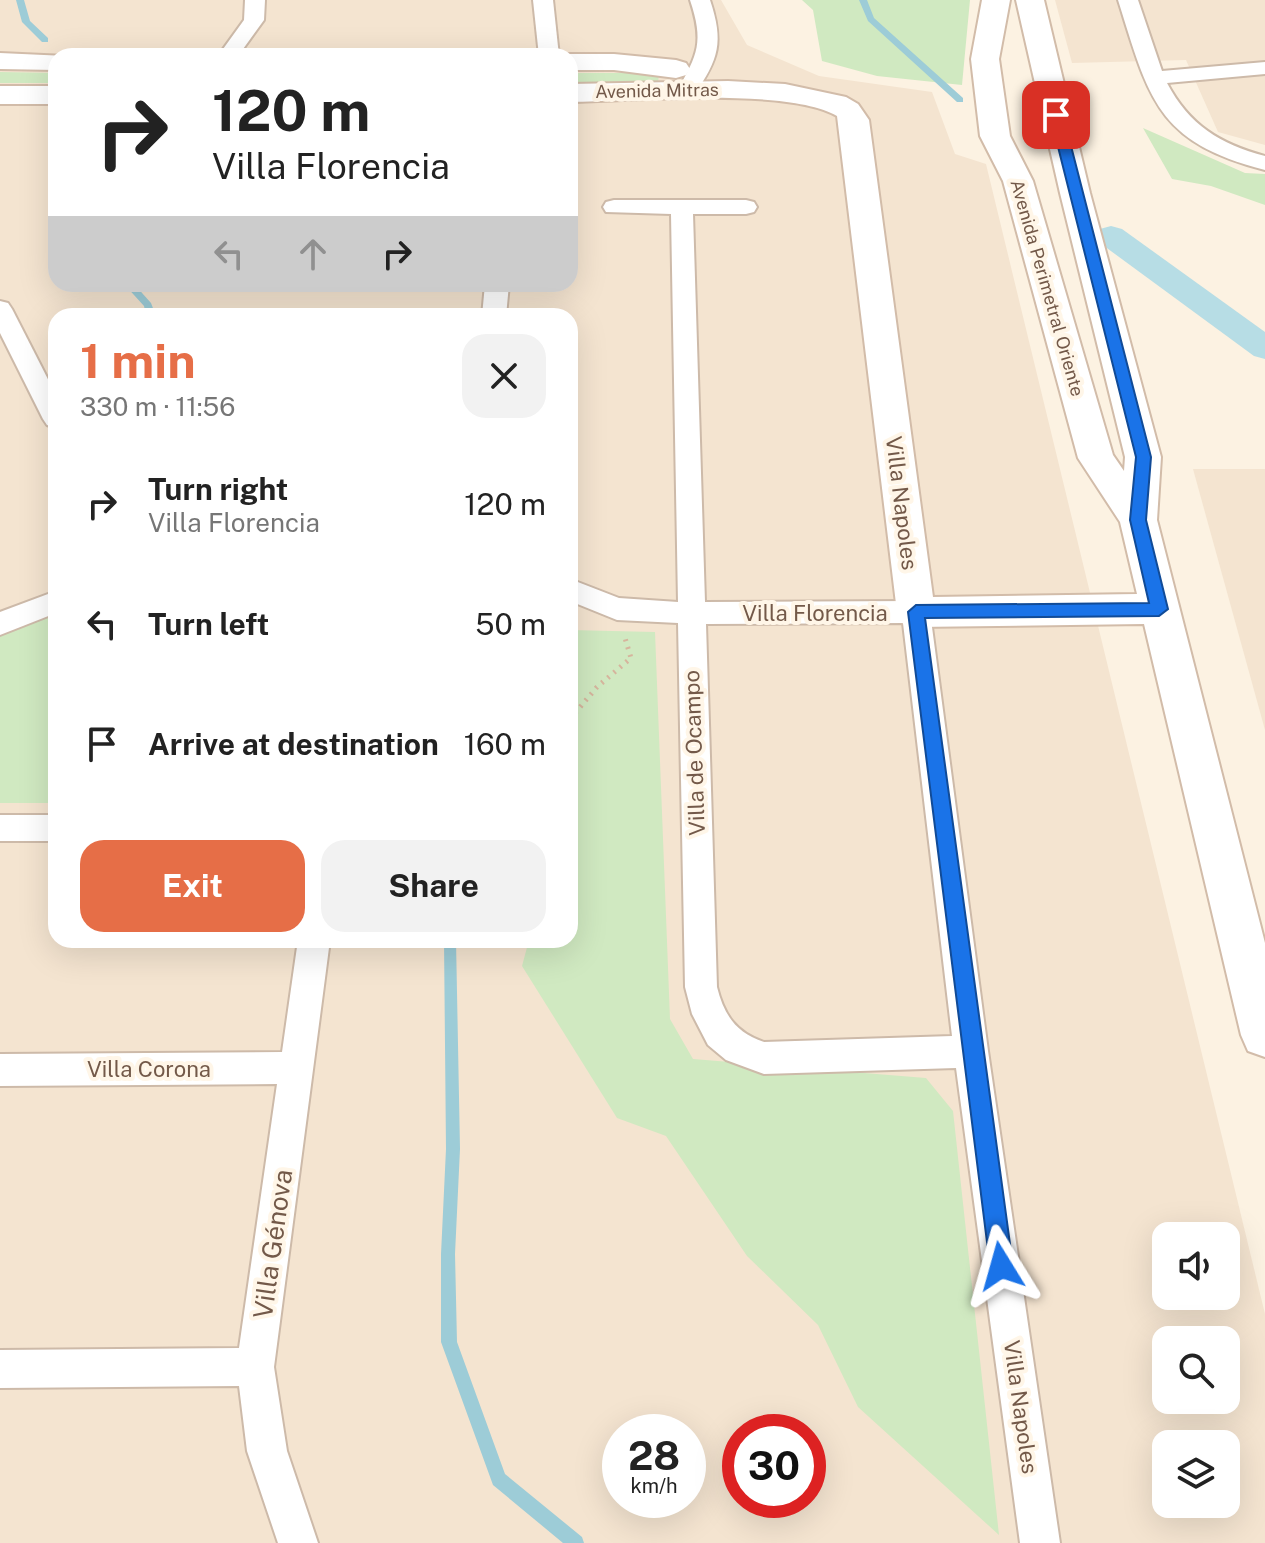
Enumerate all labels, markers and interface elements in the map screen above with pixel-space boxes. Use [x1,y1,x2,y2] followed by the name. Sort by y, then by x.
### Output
[212,78,370,144] text: 120 m
[595,79,719,102] street label: Avenida Mitras
[80,80,184,184] icon: right
[1022,81,1090,149] pin
[1034,93,1078,137] icon: arrive
[212,145,450,187] text: Villa Florencia
[1006,177,1088,399] street label: Avenida Perimetral Oriente
[207,232,251,276] icon: left
[291,232,335,276] icon: ahead
[375,232,419,276] icon: right
[80,332,196,389] text: 1 min
[462,334,546,418] button: close
[80,391,235,422] text: 330 m · 11:56
[881,435,923,571] street label: Villa Napoles
[148,471,288,507] text: Turn right
[80,482,124,526] icon: right
[464,486,546,522] text: 120 m
[148,507,320,538] text: Villa Florencia
[742,600,888,626] street label: Villa Florencia
[80,602,124,646] icon: left
[148,606,269,642] text: Turn left
[475,606,546,642] text: 50 m
[678,670,710,836] street label: Villa de Ocampo
[80,722,124,766] icon: arrive
[148,726,439,762] text: Arrive at destination
[464,726,546,762] text: 160 m
[80,840,305,932] button: Exit
[321,840,546,932] button: Share
[87,1056,211,1082] street label: Villa Corona
[247,1167,298,1321] street label: Villa Génova
[1152,1222,1240,1518] map controls
[1152,1222,1240,1310] button: sound
[959,1224,1043,1308] position arrow
[1152,1326,1240,1414] button: search
[999,1339,1043,1475] street label: Villa Napoles
[722,1414,826,1518] speed limit sign: 30
[1152,1430,1240,1518] button: layers
[628,1432,680,1479] text: 28
[630,1474,678,1498] text: km/h

